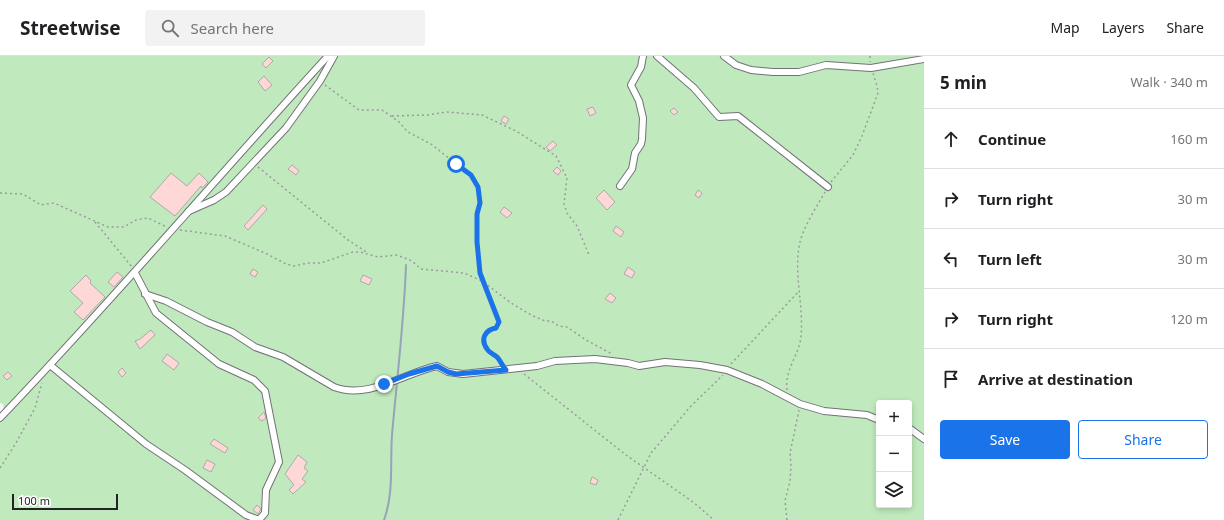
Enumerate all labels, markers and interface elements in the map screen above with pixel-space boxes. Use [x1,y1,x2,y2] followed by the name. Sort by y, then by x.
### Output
[145,10,425,46] search box
[20,15,121,41] text: Streetwise
[159,17,181,39] icon: search
[191,18,274,38] text: Search here
[1051,18,1080,37] text: Map
[1102,18,1144,37] text: Layers
[1166,18,1204,37] text: Share
[940,71,987,94] text: 5 min
[1130,73,1208,91] text: Walk · 340 m
[940,128,962,150] icon: ahead
[978,129,1046,149] text: Continue
[1170,130,1208,148] text: 160 m
[447,155,465,173] route start
[940,188,962,210] icon: right
[978,189,1053,209] text: Turn right
[1178,190,1208,208] text: 30 m
[940,248,962,270] icon: left
[978,249,1042,269] text: Turn left
[1178,250,1208,268] text: 30 m
[940,308,962,330] icon: right
[978,309,1053,329] text: Turn right
[1170,310,1208,328] text: 120 m
[940,368,962,390] icon: arrive
[978,369,1133,389] text: Arrive at destination
[375,375,393,393] route end
[876,400,912,508] map controls
[876,400,912,436] button: +
[940,420,1070,459] button: Save
[1078,420,1208,459] button: Share
[876,436,912,472] button: −
[876,472,912,508] button: layers
[12,492,118,511] scale bar
[18,493,50,508] text: 100 m

